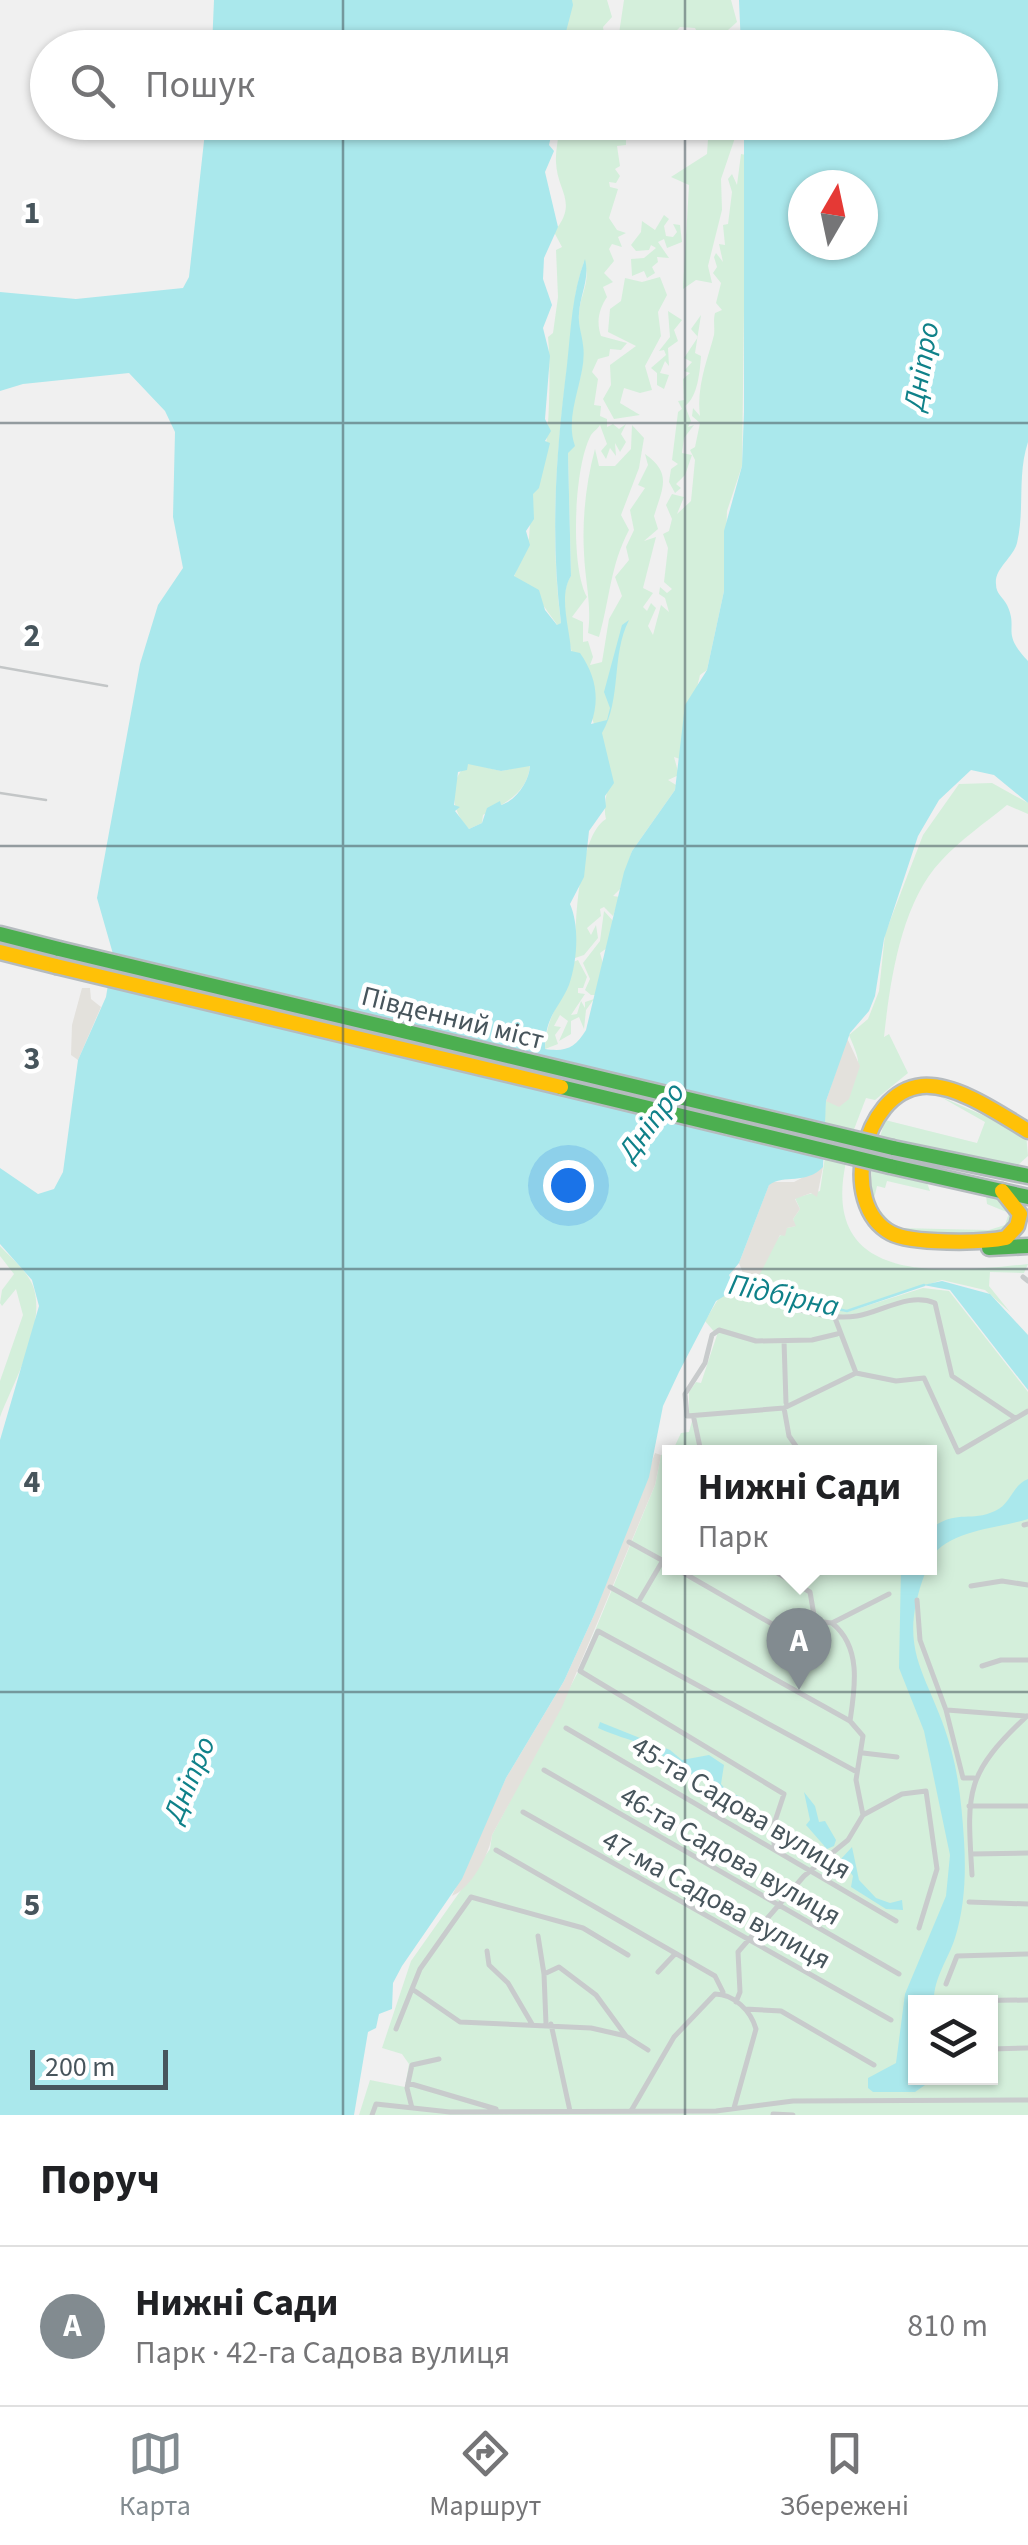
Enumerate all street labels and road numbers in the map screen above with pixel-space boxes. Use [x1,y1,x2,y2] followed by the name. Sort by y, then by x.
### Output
[357,976,548,1060] street label: Південний міст
[624,1726,859,1889] street label: 45-та Садова вулиця
[612,1776,849,1936] street label: 46-та Садова вулиця
[595,1820,838,1979] street label: 47-ма Садова вулиця

